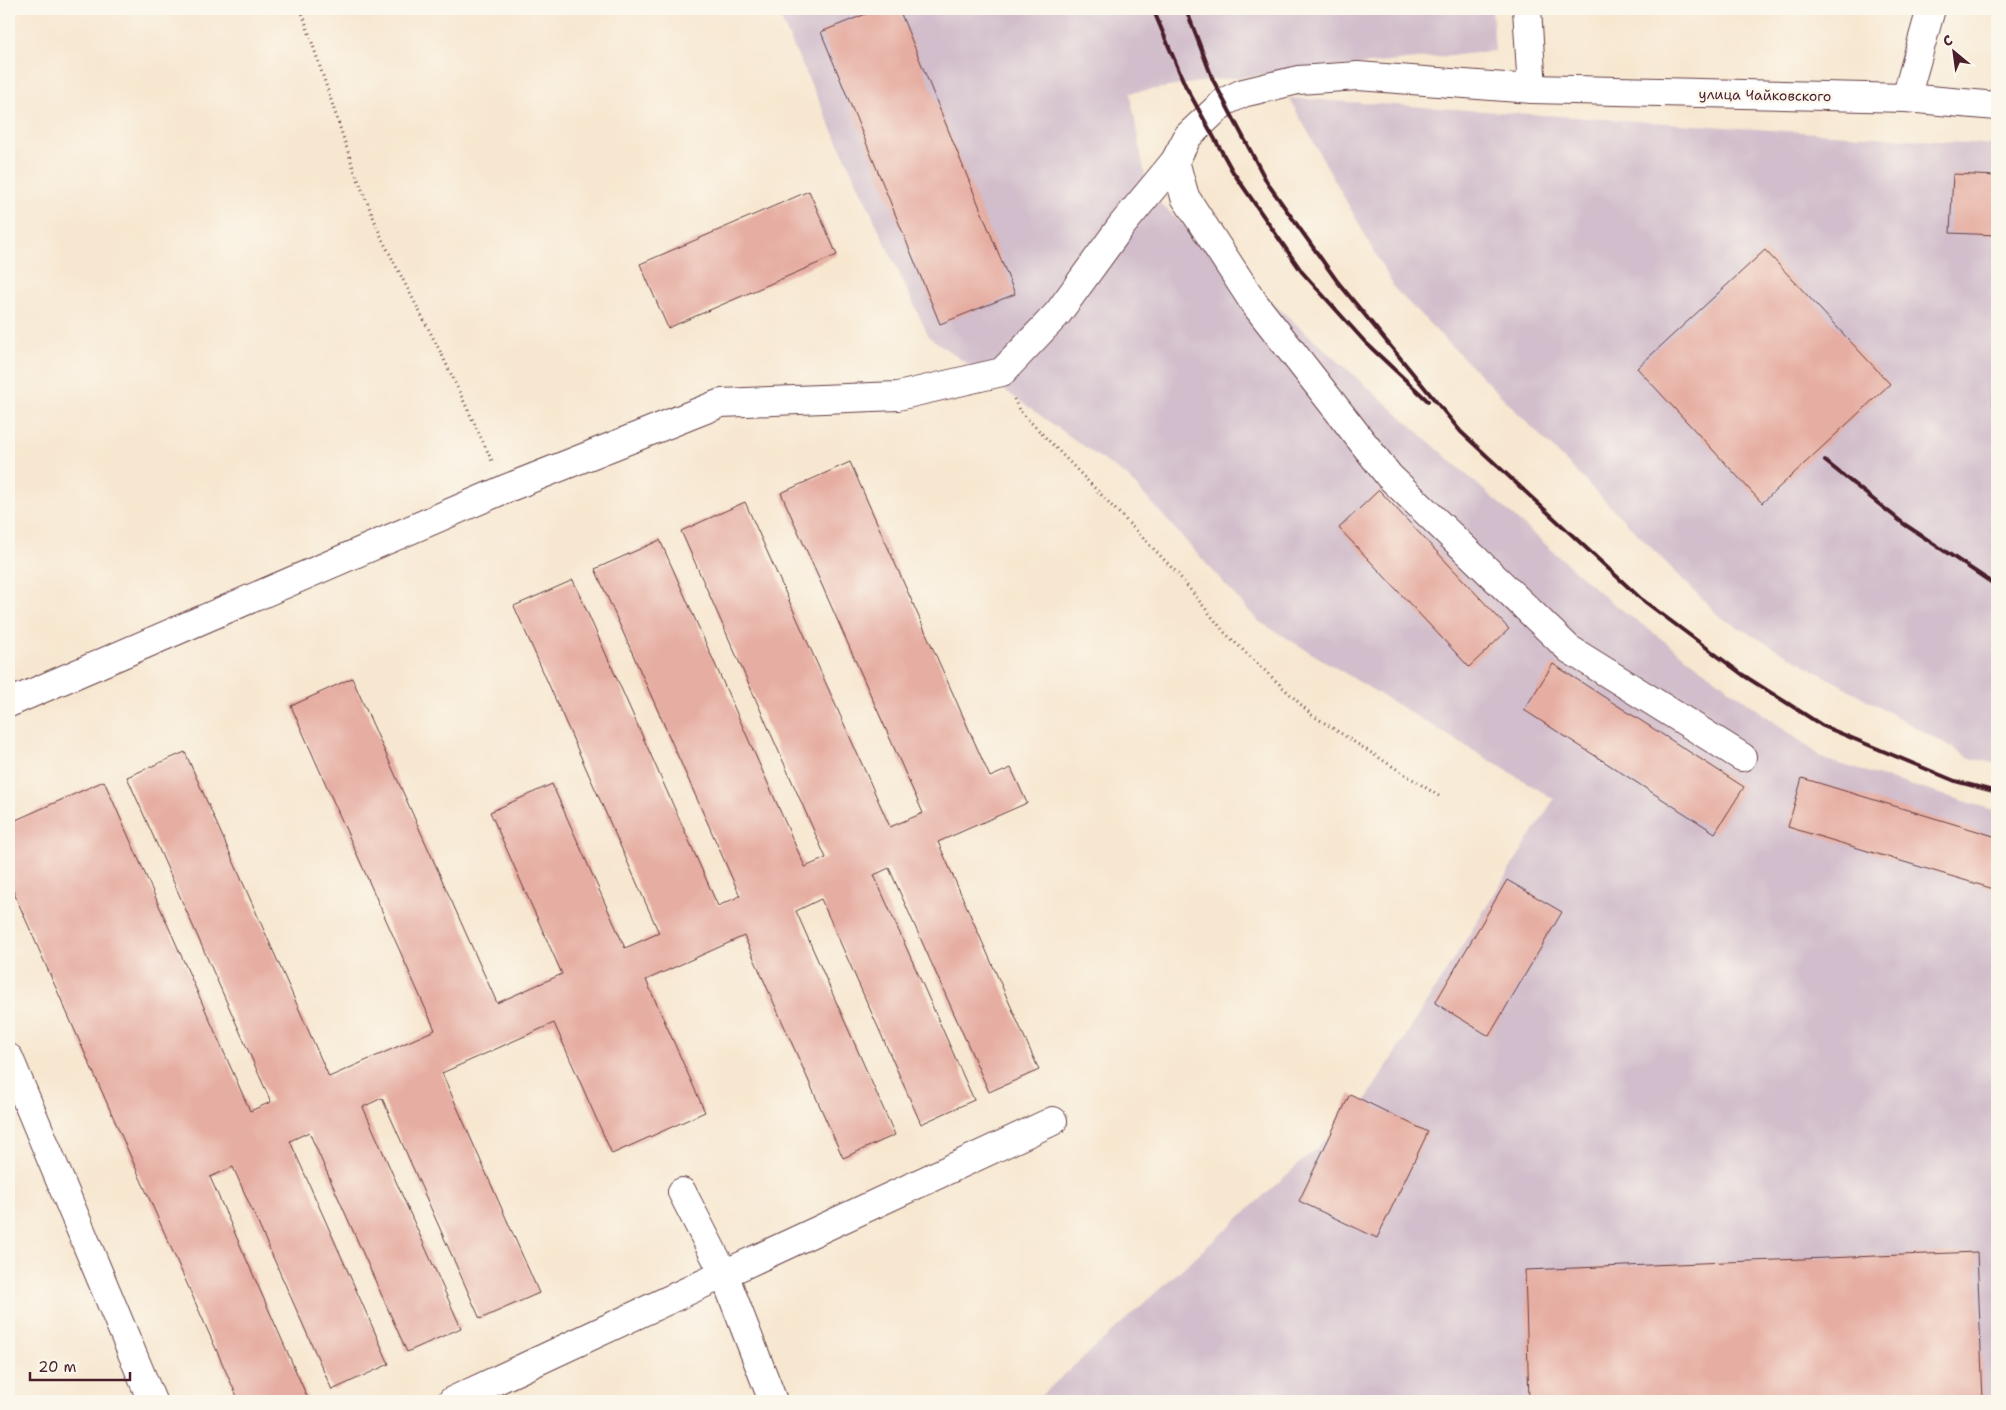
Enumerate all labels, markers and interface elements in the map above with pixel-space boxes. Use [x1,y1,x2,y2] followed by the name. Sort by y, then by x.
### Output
[1928,28,1978,78] north arrow
[1940,31,1956,51] text: С
[1699,85,1831,105] street label: улица Чайковского
[30,1350,130,1382] scale bar
[38,1357,77,1377] text: 20 m

